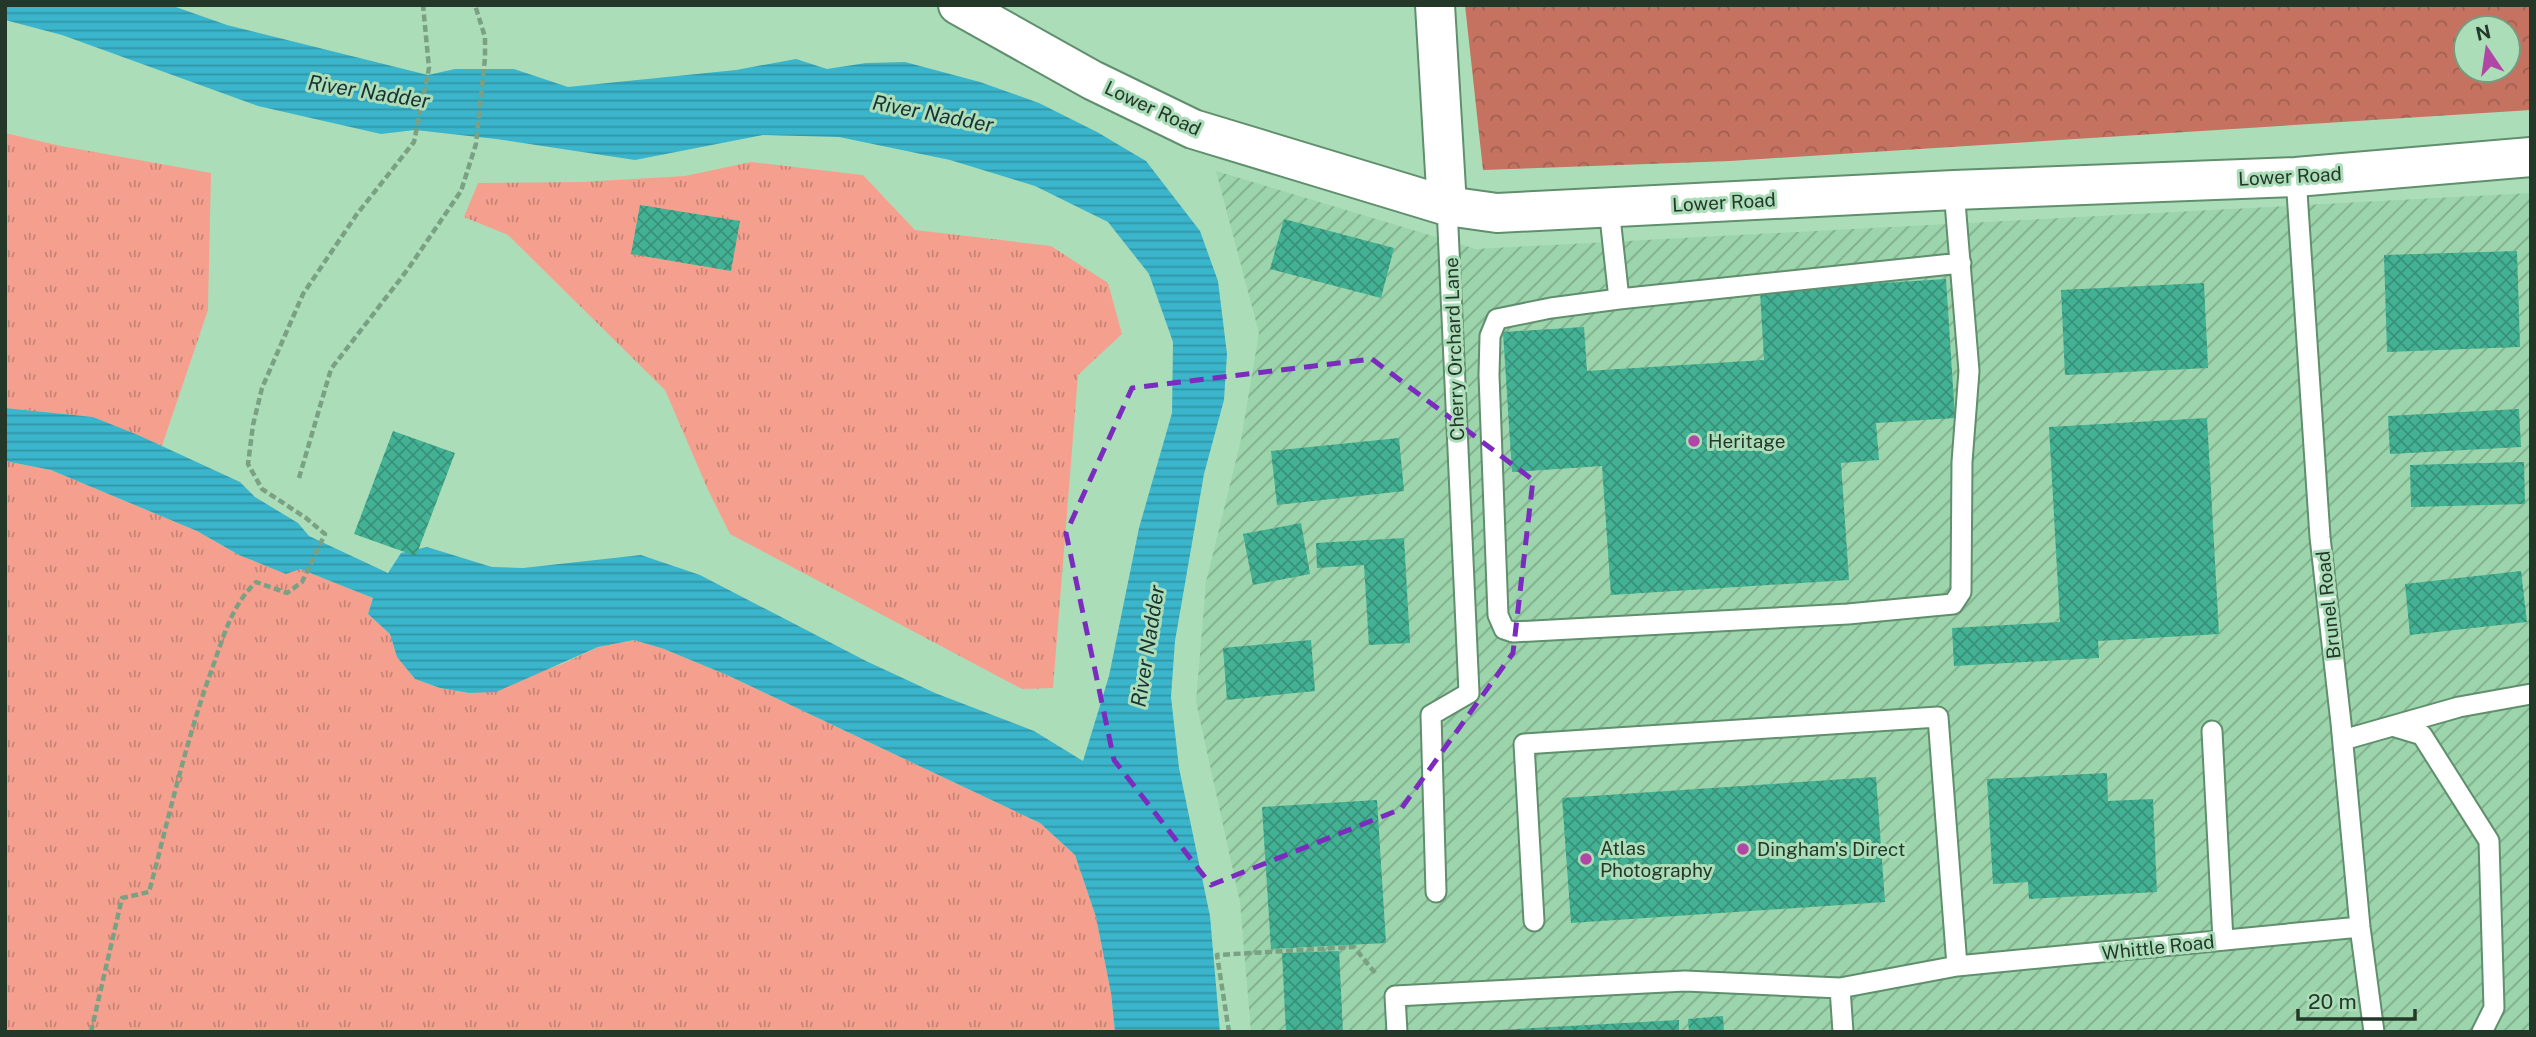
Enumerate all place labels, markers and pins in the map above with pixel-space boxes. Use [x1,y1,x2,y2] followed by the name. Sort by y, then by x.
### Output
[1708,430,1785,452] place label: Heritage
[1686,433,1702,449] marker: Heritage
[1600,837,1713,881] place label: Atlas Photography
[1757,838,1905,860] place label: Dingham's Direct
[1735,841,1751,857] marker: Dingham's Direct
[1578,851,1594,867] marker: Atlas Photography

